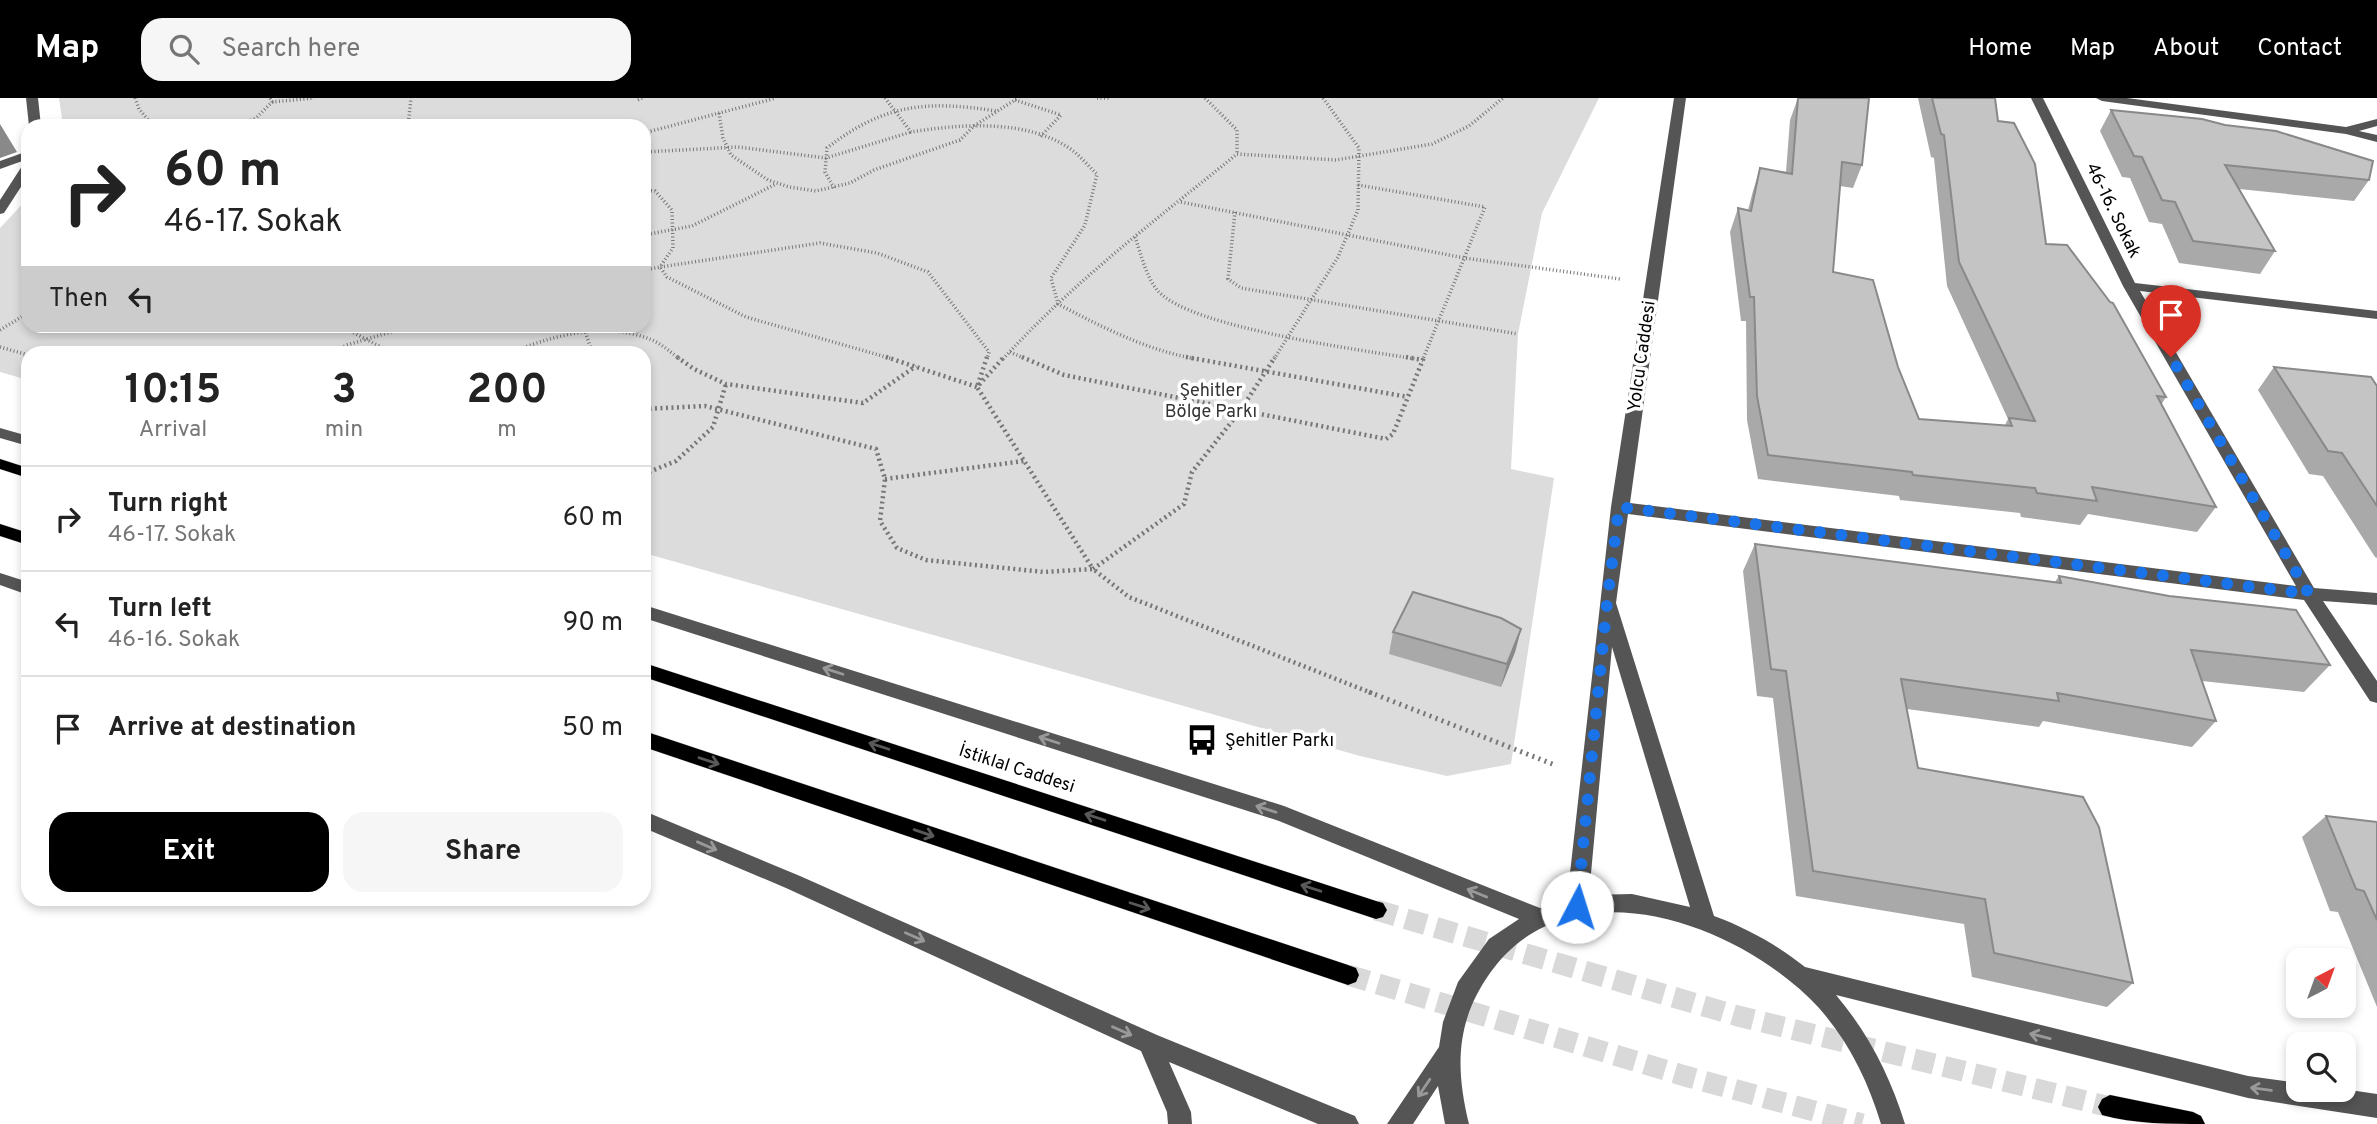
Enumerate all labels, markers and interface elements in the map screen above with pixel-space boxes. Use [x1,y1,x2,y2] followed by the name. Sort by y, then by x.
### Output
[141,18,631,81] search box
[35,28,99,70] text: Map
[165,30,203,68] icon: search
[221,33,360,66] text: Search here
[1968,34,2032,64] text: Home
[2070,34,2115,64] text: Map
[2153,34,2219,64] text: About
[2257,34,2342,64] text: Contact
[164,142,282,204] text: 60 m
[49,147,140,238] icon: right
[2080,159,2146,262] street label: 46-16. Sokak
[164,203,342,243] text: 46-17. Sokak
[122,280,160,318] icon: left
[49,283,108,316] text: Then
[2141,285,2201,357] pin
[2152,296,2190,334] icon: arrive
[1623,299,1662,413] street label: Yolcu Caddesi
[124,365,221,418] text: 10:15
[331,365,357,418] text: 3
[467,365,548,418] text: 200
[1165,380,1257,424] park label: Şehitler Bölge Parkı
[139,416,207,445] text: Arrival
[325,416,363,445] text: min
[497,416,517,445] text: m
[108,488,228,521] text: Turn right
[49,500,87,538] icon: right
[563,502,623,535] text: 60 m
[108,521,236,550] text: 46-17. Sokak
[108,593,212,626] text: Turn left
[49,605,87,643] icon: left
[563,607,623,640] text: 90 m
[108,626,240,655] text: 46-16. Sokak
[822,663,844,676] one-way arrow
[49,710,87,748] icon: arrive
[108,712,356,745] text: Arrive at destination
[562,712,623,745] text: 50 m
[1185,723,1219,757] bus stop icon: Şehitler Parkı
[1225,730,1334,753] place label: Şehitler Parkı
[1039,732,1061,745] one-way arrow
[956,738,1078,799] street label: İstiklal Caddesi
[868,739,890,752] one-way arrow
[697,755,719,768] one-way arrow
[1255,802,1277,815] one-way arrow
[1084,810,1106,823] one-way arrow
[49,812,329,892] button: Exit
[343,812,623,892] button: Share
[913,828,935,840] one-way arrow
[696,840,717,853] one-way arrow
[1540,870,1614,944] position arrow
[1301,881,1323,893] one-way arrow
[1467,885,1489,898] one-way arrow
[1129,900,1151,913] one-way arrow
[904,931,925,944] one-way arrow
[2286,948,2356,1018] north arrow
[2286,948,2356,1102] map controls
[1111,1025,1133,1038] one-way arrow
[2029,1029,2052,1042] one-way arrow
[2286,1032,2356,1102] button: search
[1417,1078,1431,1097] one-way arrow
[2250,1083,2273,1096] one-way arrow

